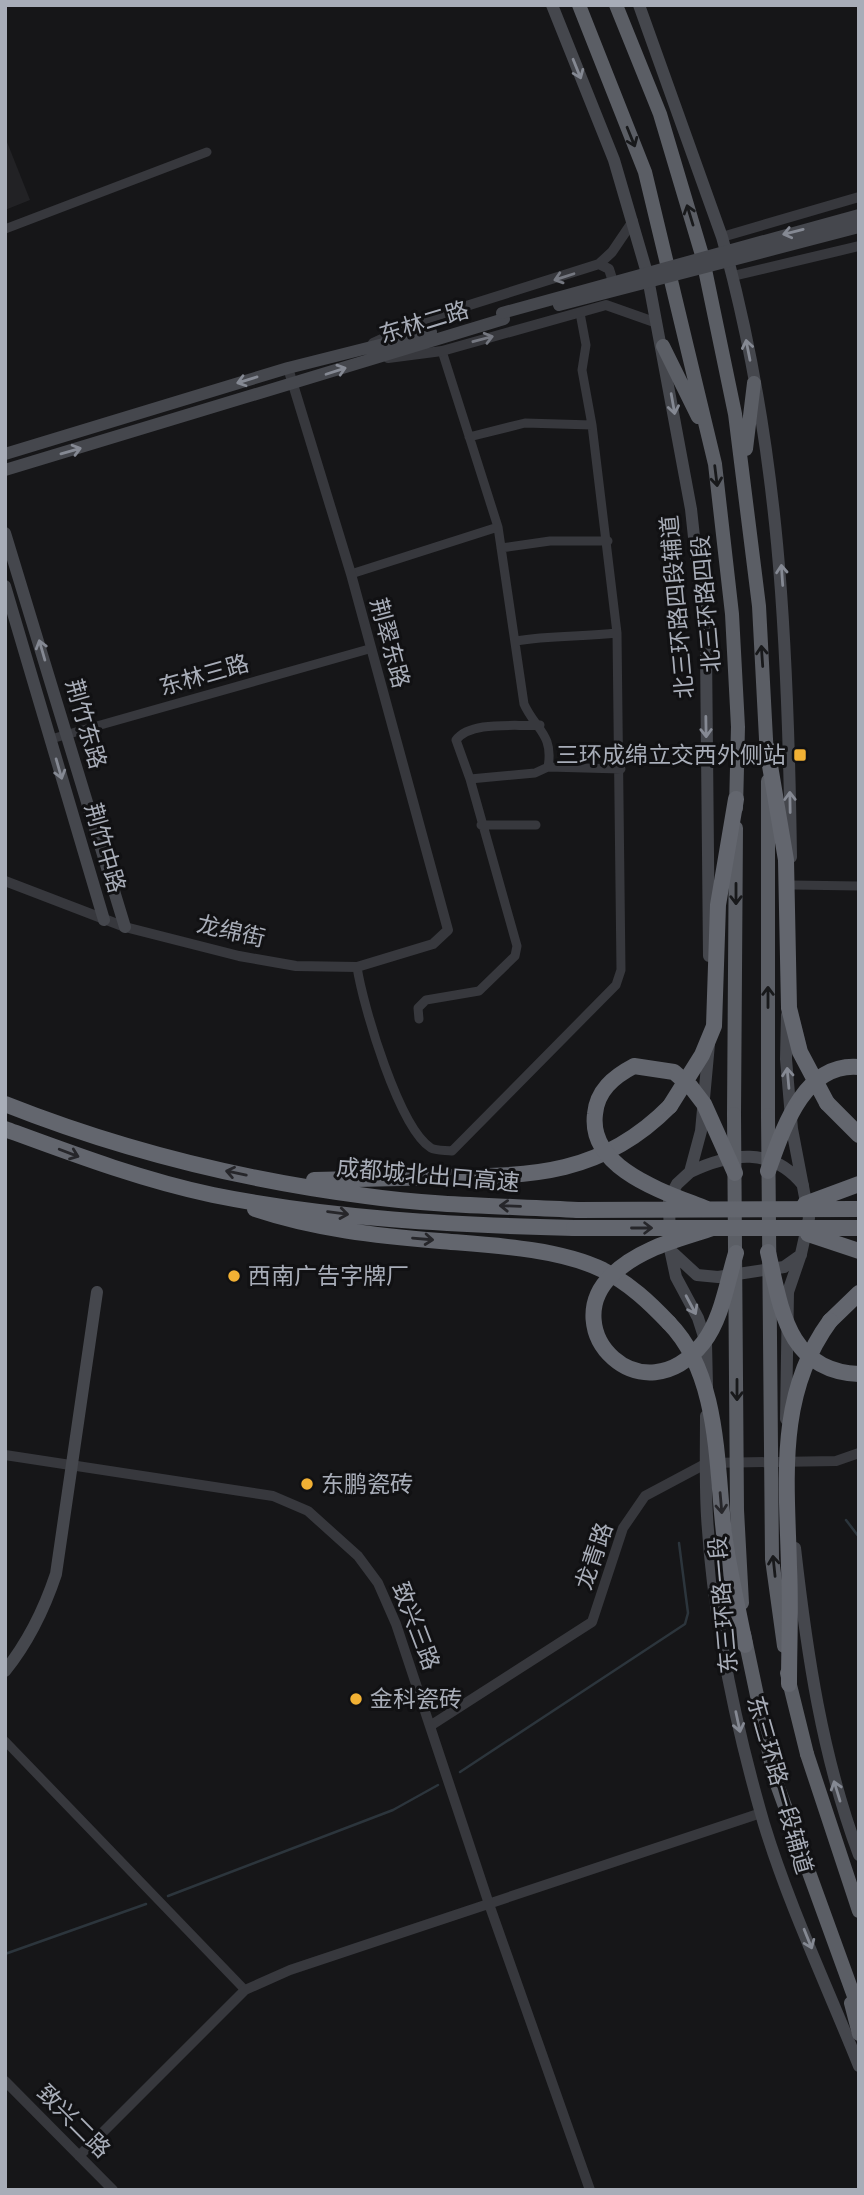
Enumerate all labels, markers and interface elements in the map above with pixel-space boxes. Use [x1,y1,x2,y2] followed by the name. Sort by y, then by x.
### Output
[572,57,585,79] one-way arrow
[626,126,639,147] one-way arrow
[683,204,696,226] one-way arrow
[782,226,805,239] one-way arrow
[553,272,575,284] one-way arrow
[375,293,473,351] street label: 东林二路
[472,332,494,345] one-way arrow
[740,339,754,362] one-way arrow
[324,364,346,376] one-way arrow
[236,375,258,388] one-way arrow
[667,392,680,415] one-way arrow
[59,443,81,456] one-way arrow
[710,464,723,487] one-way arrow
[653,514,701,700] street label: 北三环路四段辅道
[684,534,728,674] street label: 北三环路四段
[775,564,788,586] one-way arrow
[363,594,417,692] street label: 荆翠东路
[35,639,48,661] one-way arrow
[755,645,768,668] one-way arrow
[155,647,253,703] street label: 东林三路
[58,675,114,773] street label: 荆竹东路
[699,716,713,739] one-way arrow
[556,739,786,771] place label: 三环成绵立交西外侧站
[792,747,808,763] marker: 三环成绵立交西外侧站
[54,758,67,780] one-way arrow
[784,791,797,814] one-way arrow
[77,799,133,897] street label: 荆竹中路
[729,882,743,905] one-way arrow
[194,908,268,954] street label: 龙绵街
[761,986,775,1009] one-way arrow
[781,1067,794,1090] one-way arrow
[58,1147,80,1160] one-way arrow
[335,1151,521,1199] street label: 成都城北出口高速
[225,1165,248,1179] one-way arrow
[499,1200,522,1213] one-way arrow
[326,1206,349,1219] one-way arrow
[630,1221,653,1235] one-way arrow
[411,1233,433,1246] one-way arrow
[248,1260,409,1292] place label: 西南广告字牌厂
[226,1268,242,1284] marker: 西南广告字牌厂
[685,1294,698,1315] one-way arrow
[730,1378,744,1401] one-way arrow
[321,1468,413,1500] place label: 东鹏瓷砖
[299,1476,315,1492] marker: 东鹏瓷砖
[715,1491,728,1514] one-way arrow
[568,1518,620,1594] street label: 龙青路
[701,1535,745,1675] street label: 东三环路一段
[767,1555,780,1578] one-way arrow
[385,1577,447,1675] street label: 致兴三路
[370,1683,462,1715] place label: 金科瓷砖
[348,1691,364,1707] marker: 金科瓷砖
[739,1692,821,1878] street label: 东三环路一段辅道
[733,1711,746,1733] one-way arrow
[830,1780,843,1802] one-way arrow
[802,1927,815,1949] one-way arrow
[30,2077,118,2165] street label: 致兴二路

